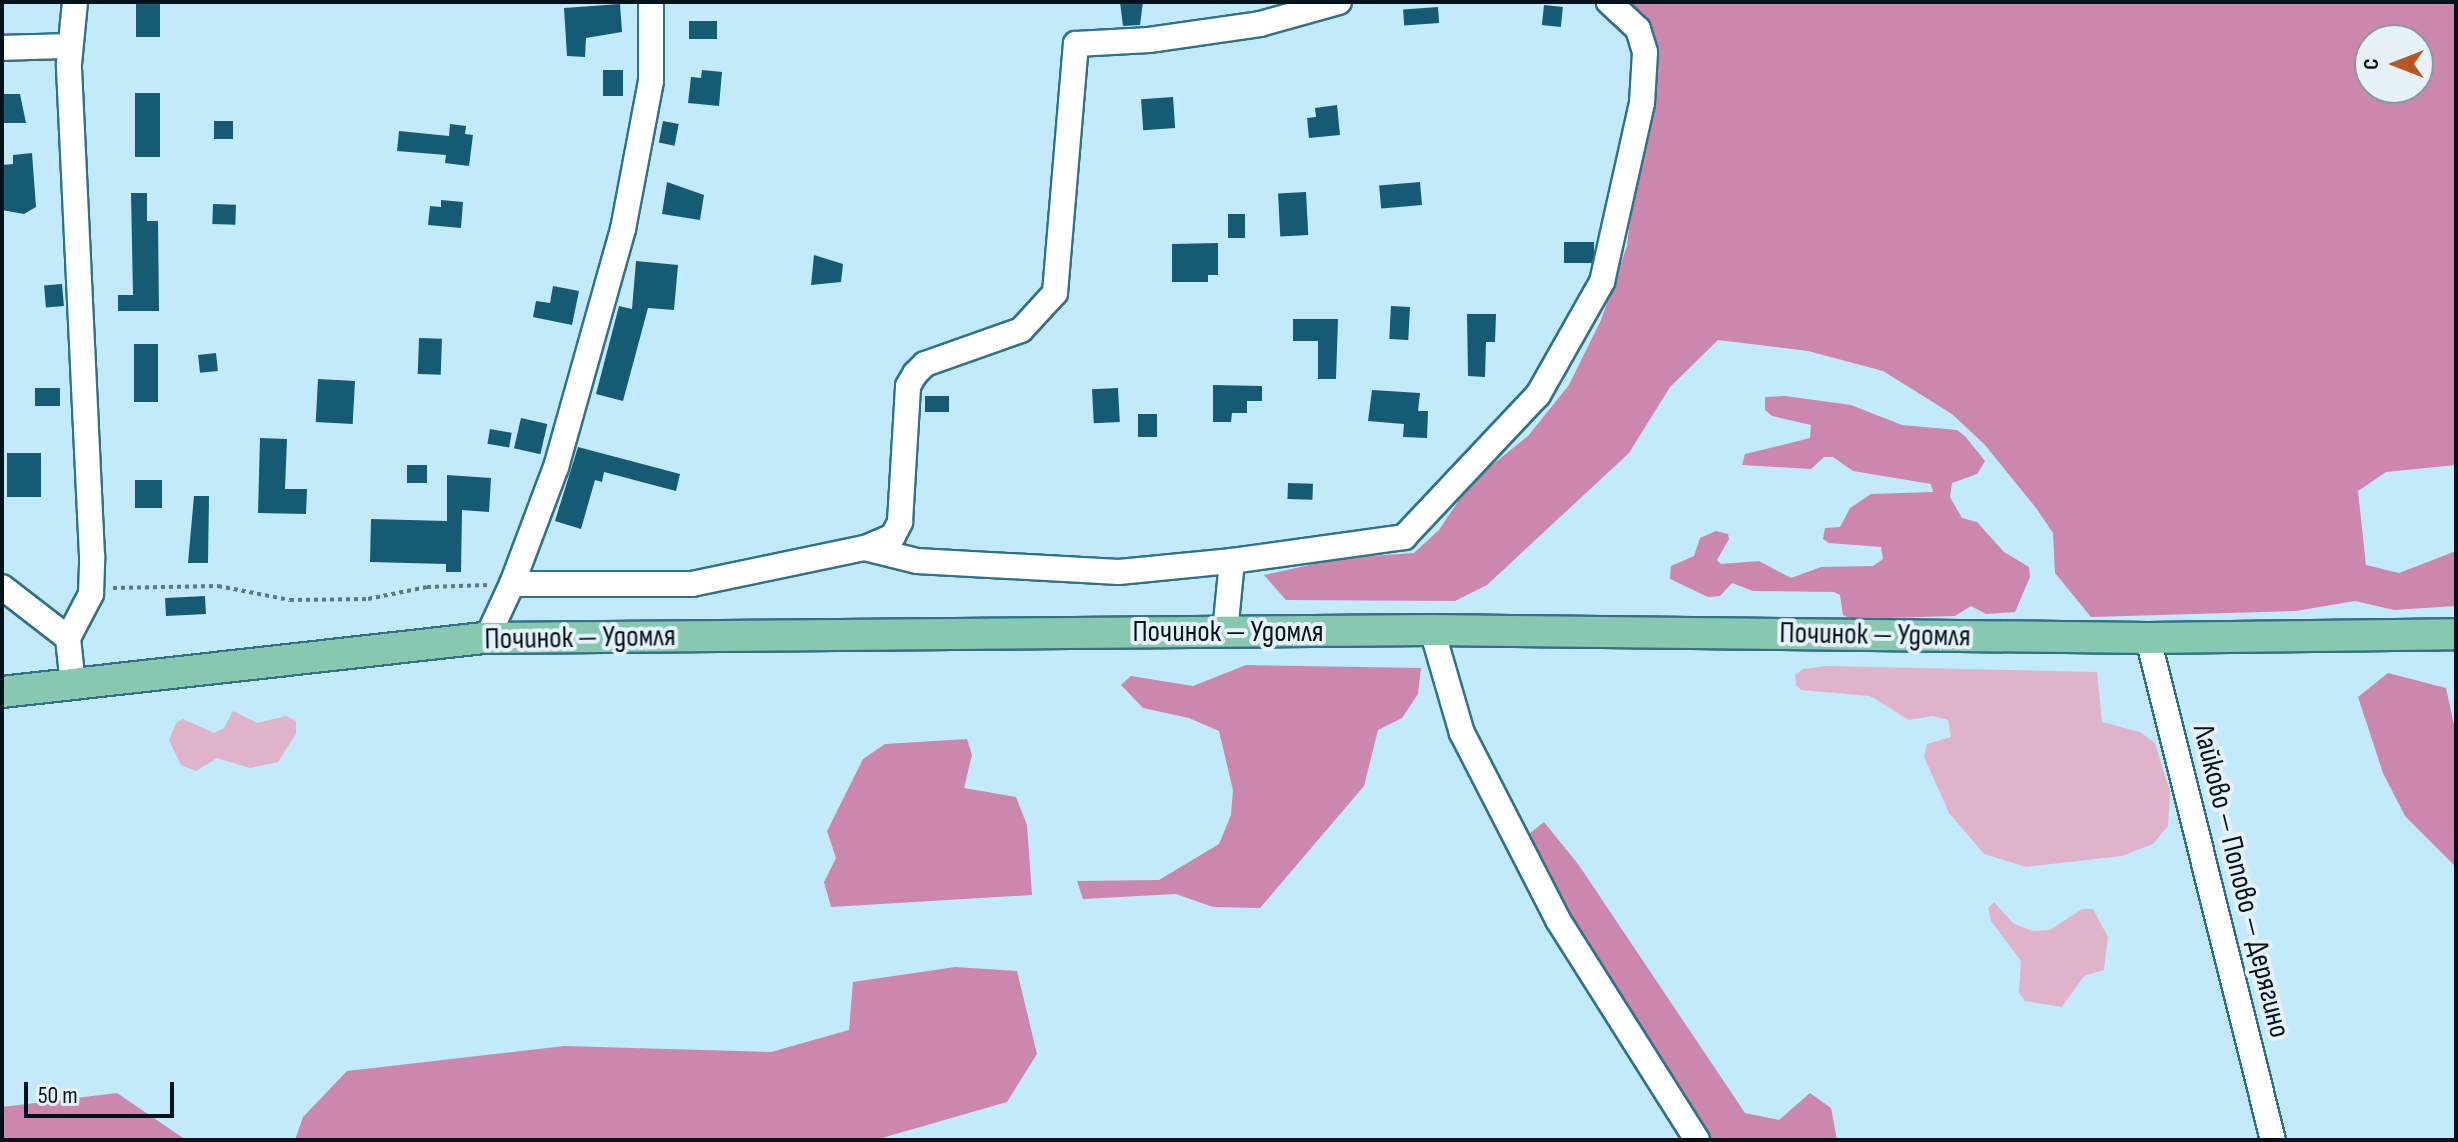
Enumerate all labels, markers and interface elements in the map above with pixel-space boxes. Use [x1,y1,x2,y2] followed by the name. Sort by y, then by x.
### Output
[2354,24,2434,104] north arrow
[2358,58,2385,70] text: С
[1132,614,1324,650] street label: Починок — Удомля
[1779,615,1971,655] street label: Починок — Удомля
[484,618,676,658] street label: Починок — Удомля
[2185,721,2297,1041] street label: Лайково — Попово — Дерягино
[28,1066,178,1116] scale bar
[38,1081,78,1110] text: 50 m

